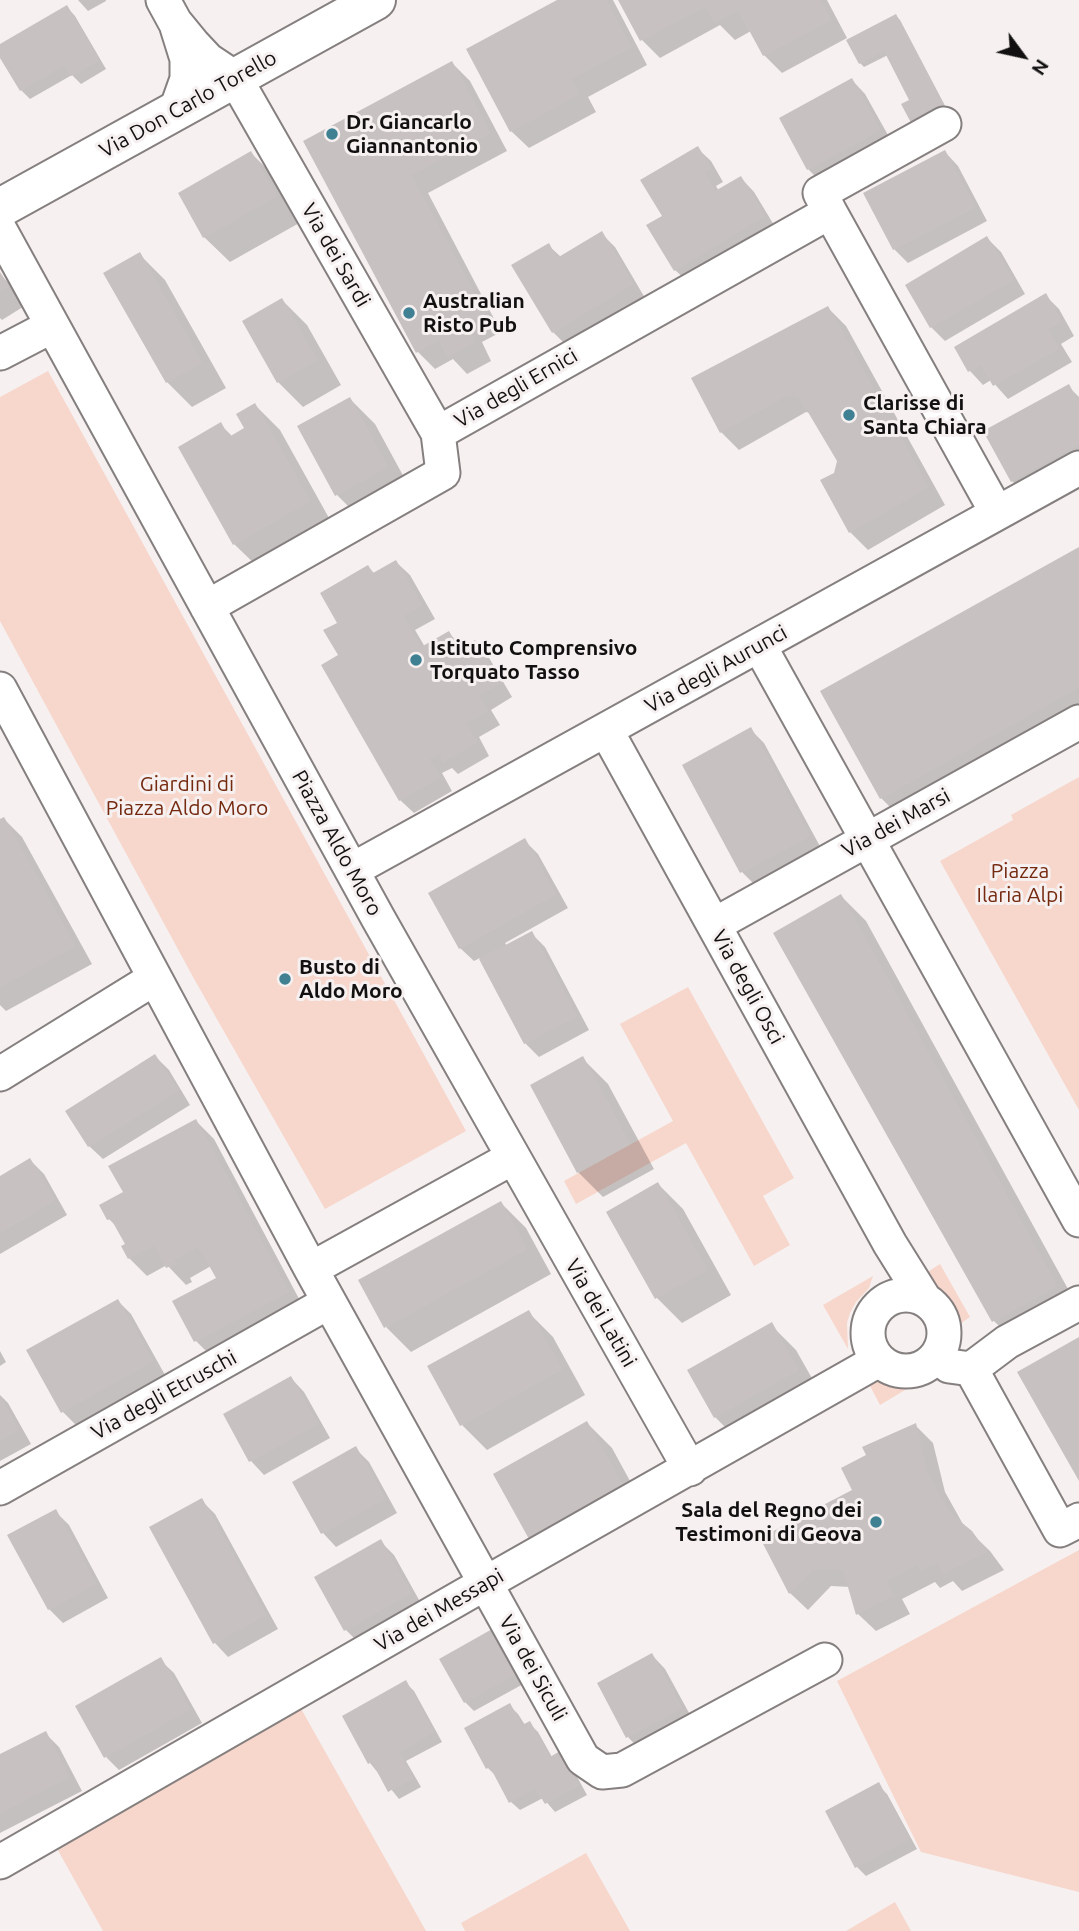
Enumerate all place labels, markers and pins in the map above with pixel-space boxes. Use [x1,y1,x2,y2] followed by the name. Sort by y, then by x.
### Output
[346,109,478,159] place label: Dr. Giancarlo Giannantonio
[324,126,340,142] marker: Dr. Giancarlo Giannantonio
[423,288,525,338] place label: Australian Risto Pub
[401,305,417,321] marker: Australian Risto Pub
[863,390,987,440] place label: Clarisse di Santa Chiara
[841,407,857,423] marker: Clarisse di Santa Chiara
[430,635,637,685] place label: Istituto Comprensivo Torquato Tasso
[408,652,424,668] marker: Istituto Comprensivo Torquato Tasso
[299,954,403,1004] place label: Busto di Aldo Moro
[277,971,293,987] marker: Busto di Aldo Moro
[675,1497,862,1547] place label: Sala del Regno dei Testimoni di Geova
[868,1514,884,1530] marker: Sala del Regno dei Testimoni di Geova

